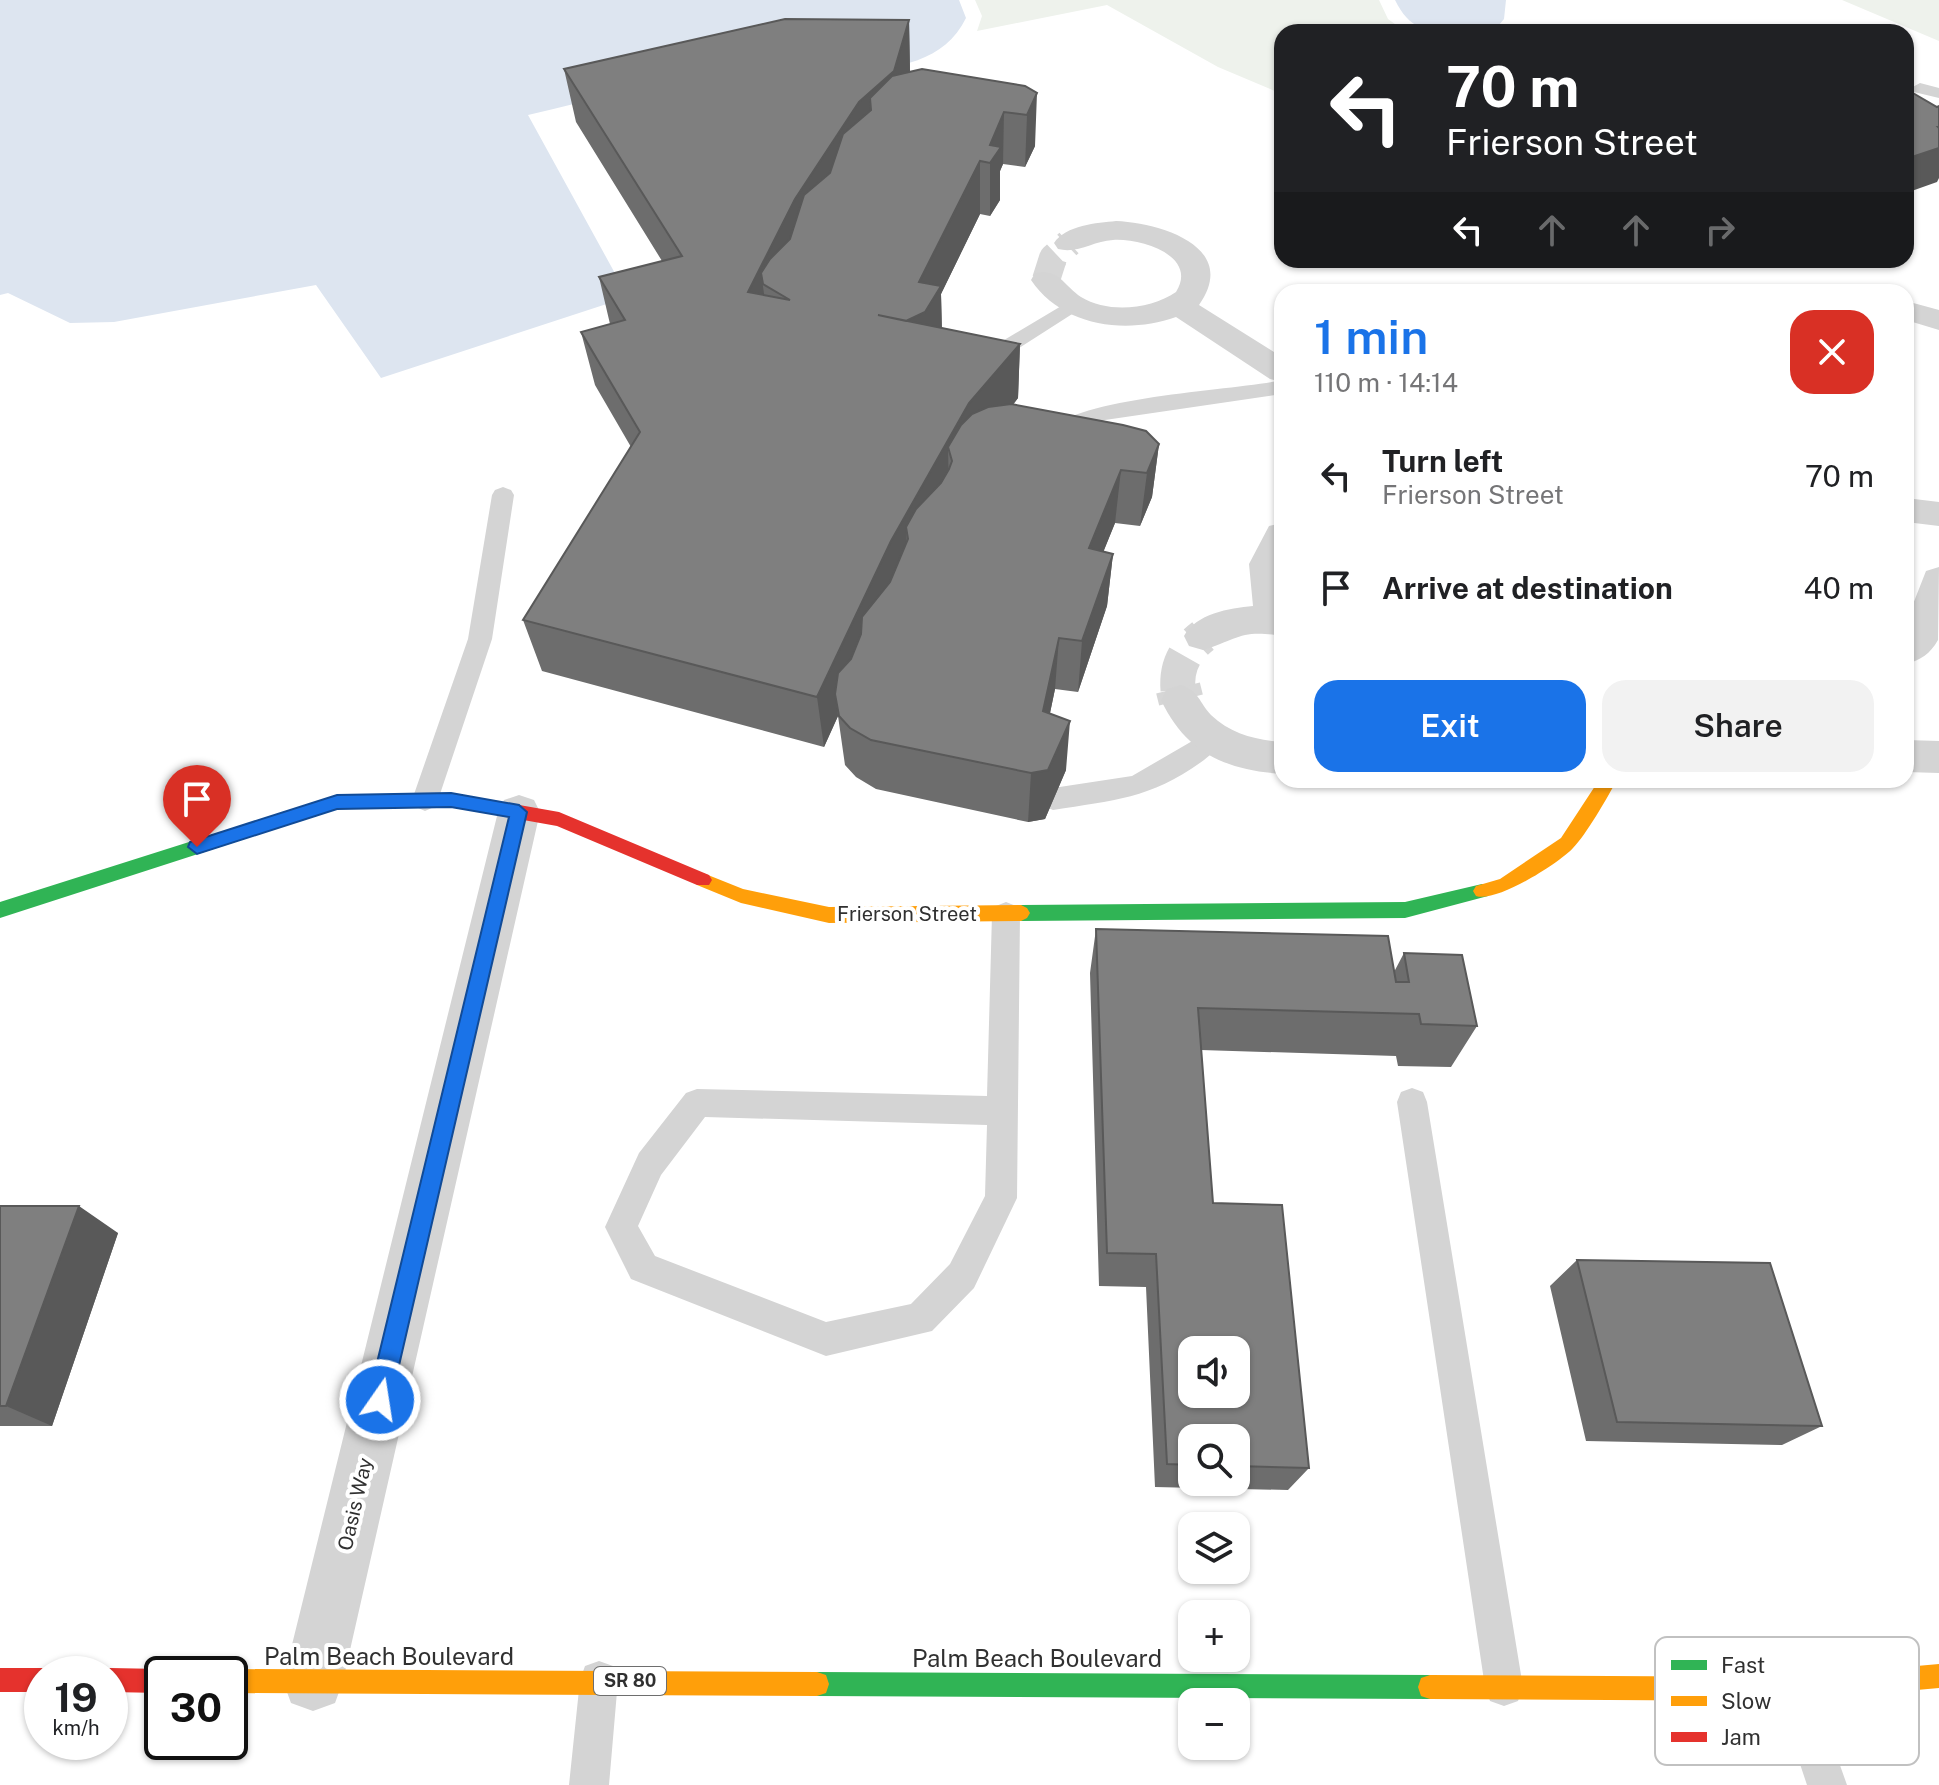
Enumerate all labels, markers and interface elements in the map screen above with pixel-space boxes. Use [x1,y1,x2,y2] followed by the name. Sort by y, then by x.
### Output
[1446,54,1579,120] text: 70 m
[1314,56,1418,160] icon: left
[1446,121,1698,163] text: Frierson Street
[1446,208,1490,252] icon: left
[1530,208,1574,252] icon: ahead
[1614,208,1658,252] icon: ahead
[1698,208,1742,252] icon: right
[1314,308,1428,365] text: 1 min
[1790,310,1874,394] button: close
[1314,367,1458,398] text: 110 m · 14:14
[1382,443,1503,479] text: Turn left
[1314,454,1358,498] icon: left
[1805,458,1874,494] text: 70 m
[1382,479,1564,510] text: Frierson Street
[1314,566,1358,610] icon: arrive
[1382,570,1673,606] text: Arrive at destination
[1804,570,1874,606] text: 40 m
[1314,680,1586,772] button: Exit
[1602,680,1874,772] button: Share
[163,765,231,847] pin
[175,777,219,821] icon: arrive
[837,902,977,926] street label: Frierson Street
[1178,1336,1250,1760] map controls
[1178,1336,1250,1408] button: sound
[338,1358,422,1442] position arrow
[1178,1424,1250,1496] button: search
[333,1455,377,1553] street label: Oasis Way
[1178,1512,1250,1584] button: layers
[1178,1600,1250,1672] button: +
[1655,1637,1919,1765] legend
[264,1642,514,1670] street label: Palm Beach Boulevard
[912,1644,1162,1672] street label: Palm Beach Boulevard
[1721,1652,1765,1678] text: Fast
[144,1656,248,1760] speed limit sign: 30
[594,1667,666,1695] road number: SR 80
[54,1674,98,1721] text: 19
[1178,1688,1250,1760] button: −
[1721,1688,1771,1714] text: Slow
[52,1716,100,1740] text: km/h
[1721,1724,1761,1750] text: Jam

